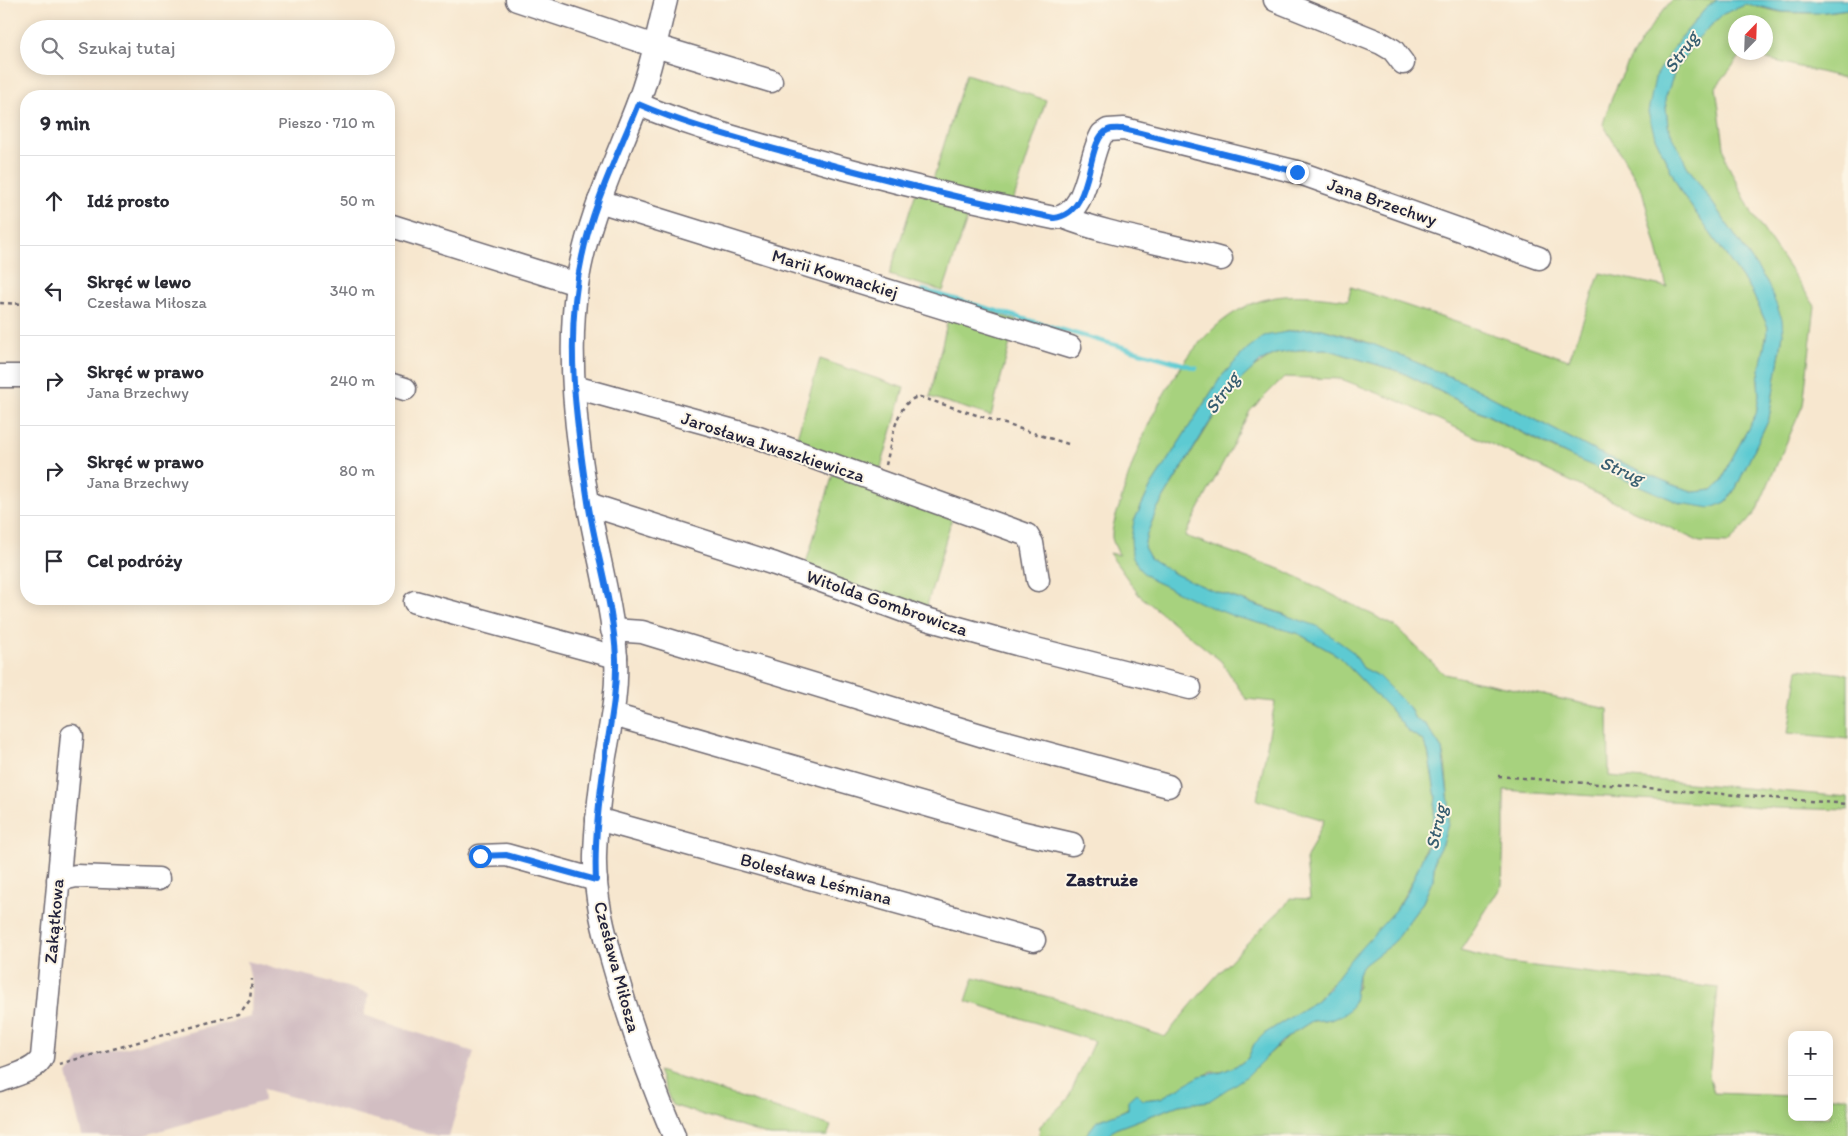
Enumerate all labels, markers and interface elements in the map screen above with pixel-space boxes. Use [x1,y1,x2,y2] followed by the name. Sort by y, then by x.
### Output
[1728,15,1773,60] north arrow
[20,20,395,75] search box
[1659,25,1705,77] water label: Strug
[38,34,66,62] icon: search
[78,36,175,59] text: Szukaj tutaj
[40,110,90,135] text: 9 min
[278,113,375,132] text: Pieszo · 710 m
[1286,161,1309,184] route end
[1324,173,1440,231] street label: Jana Brzechwy
[40,187,68,215] icon: ahead
[87,189,170,212] text: Idź prosto
[340,191,375,210] text: 50 m
[769,244,901,304] street label: Marii Kownackiej
[87,270,191,293] text: Skręć w lewo
[40,277,68,305] icon: left
[330,281,375,300] text: 340 m
[87,293,207,312] text: Czesława Miłosza
[87,360,204,383] text: Skręć w prawo
[1200,366,1246,418] water label: Strug
[40,367,68,395] icon: right
[330,371,375,390] text: 240 m
[87,383,189,402] text: Jana Brzechwy
[678,407,868,487] street label: Jarosława Iwaszkiewicza
[87,450,204,473] text: Skręć w prawo
[1597,451,1649,490] water label: Strug
[40,457,68,485] icon: right
[339,461,375,480] text: 80 m
[87,473,189,492] text: Jana Brzechwy
[40,547,68,575] icon: arrive
[87,549,182,572] text: Cel podróży
[803,565,971,641] street label: Witolda Gombrowicza
[1420,800,1452,852] water label: Strug
[469,845,492,868] route start
[738,848,894,910] street label: Bolesława Leśmiana
[1066,868,1138,891] district label: Zastruże
[39,877,69,964] street label: Zakątkowa
[589,899,645,1036] street label: Czesława Miłosza
[1788,1031,1833,1121] map controls
[1788,1031,1833,1076] button: +
[1788,1076,1833,1121] button: −

